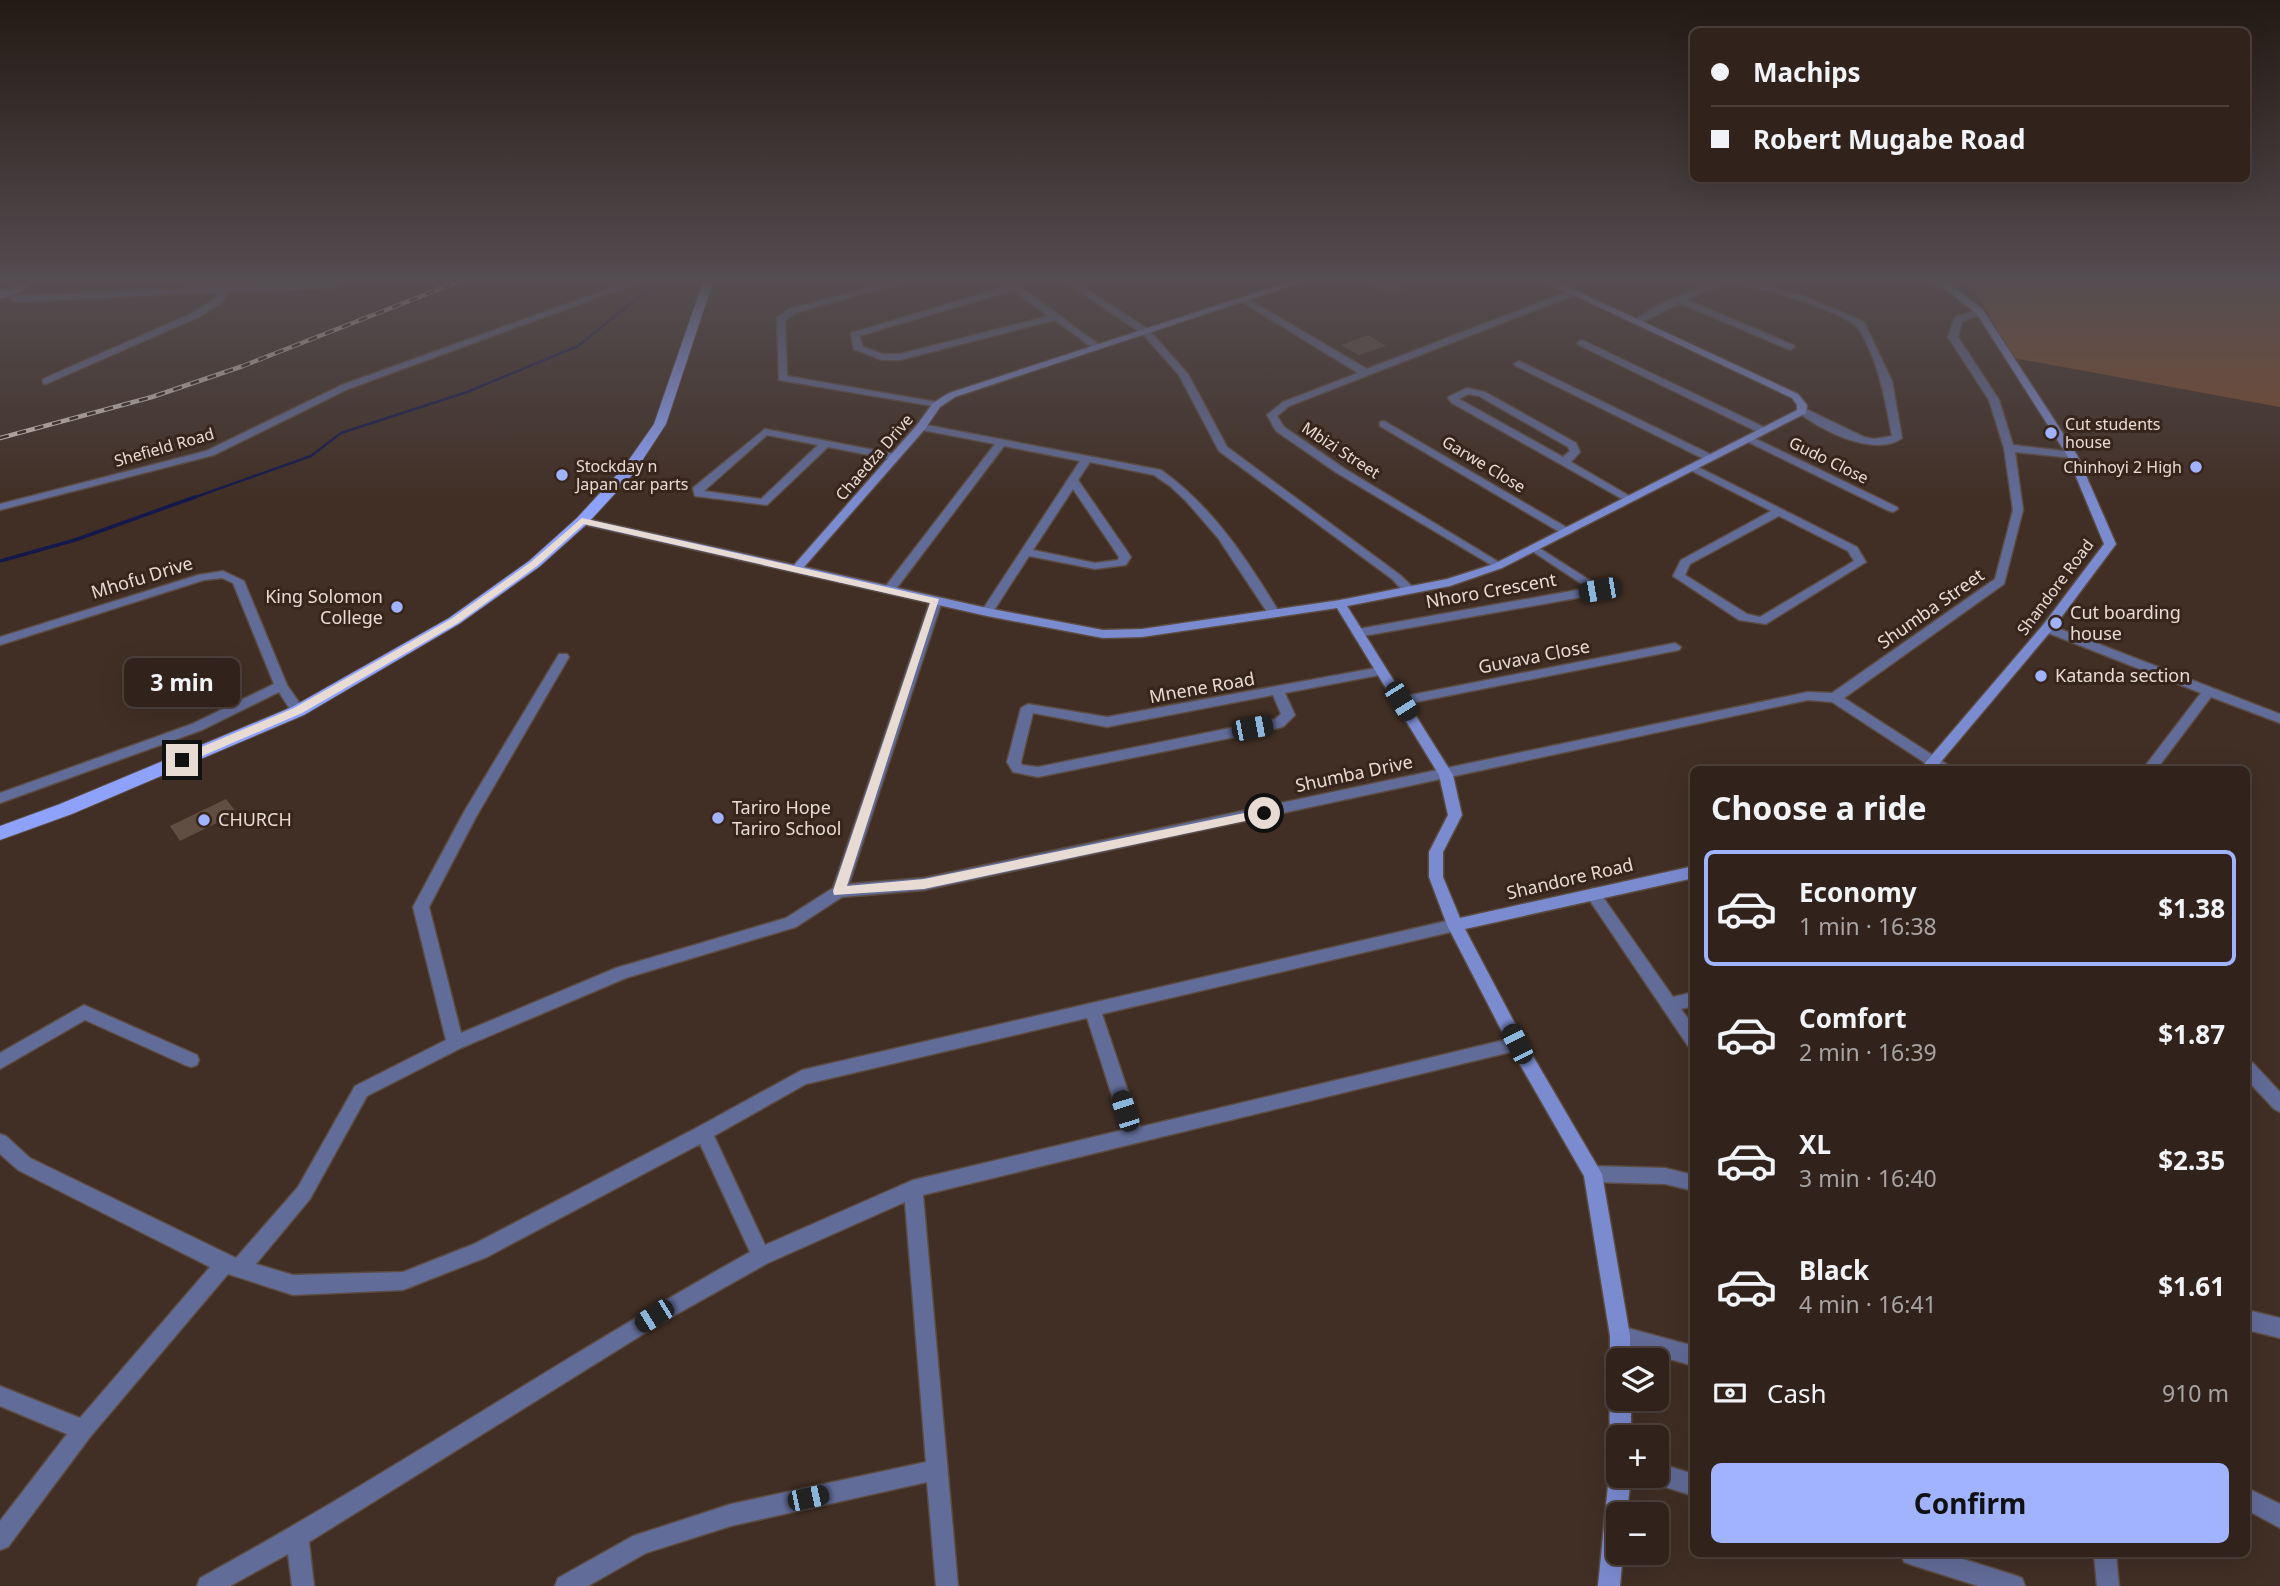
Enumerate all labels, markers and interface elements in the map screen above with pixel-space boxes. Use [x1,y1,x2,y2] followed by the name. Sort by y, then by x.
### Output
[1753,54,1861,90] text: Machips
[1753,121,2025,157] text: Robert Mugabe Road
[830,409,918,505] street label: Chaedza Drive
[2065,413,2160,453] place label: Cut students house
[1298,417,1384,484] street label: Mbizi Street
[111,422,217,472] street label: Shefield Road
[2043,425,2059,441] marker: Cut students house
[1438,430,1530,498] street label: Garwe Close
[1786,431,1872,489] street label: Gudo Close
[574,455,689,495] place label: Stockday n Japan car parts
[2063,456,2182,478] place label: Chinhoyi 2 High
[2188,459,2204,475] marker: Chinhoyi 2 High
[554,467,570,483] marker: Stockday n Japan car parts
[2012,534,2098,640] street label: Shandore Road
[88,550,195,604] street label: Mhofu Drive
[1872,562,1989,654] street label: Shumba Street
[1424,567,1558,613] street label: Nhoro Crescent
[1577,576,1622,604] car
[265,584,383,629] place label: King Solomon College
[389,599,405,615] marker: King Solomon College
[2070,600,2181,645] place label: Cut boarding house
[2048,615,2064,631] marker: Cut boarding house
[1476,633,1592,679] street label: Guvava Close
[124,658,240,708] callout: 3 min
[2055,663,2190,687] place label: Katanda section
[150,666,214,698] text: 3 min
[1147,666,1257,708] street label: Mnene Road
[2033,668,2049,684] marker: Katanda section
[1381,678,1422,724] car
[1230,714,1275,742] car
[166,744,198,776] route end
[1293,749,1415,797] street label: Shumba Drive
[1711,786,1927,829] text: Choose a ride
[732,795,841,840] place label: Tariro Hope Tariro School
[1248,797,1280,829] route start
[218,807,292,831] place label: CHURCH
[710,810,726,826] marker: Tariro Hope Tariro School
[196,812,212,828] marker: CHURCH
[1504,852,1635,904] street label: Shandore Road
[1799,874,1917,910] text: Economy
[1715,877,1778,940] icon: car
[2158,890,2225,926] text: $1.38
[1799,910,1937,942] text: 1 min · 16:38
[1799,1000,1907,1036] text: Comfort
[1715,1003,1778,1066] icon: car
[2158,1016,2225,1052] text: $1.87
[1499,1021,1536,1067] car
[1799,1036,1937,1068] text: 2 min · 16:39
[1109,1088,1142,1134] car
[1799,1126,1831,1162] text: XL
[1715,1129,1778,1192] icon: car
[2158,1142,2225,1178] text: $2.35
[1799,1162,1937,1194] text: 3 min · 16:40
[1799,1252,1869,1288] text: Black
[1715,1255,1778,1318] icon: car
[2158,1268,2225,1304] text: $1.61
[1799,1288,1937,1320] text: 4 min · 16:41
[631,1296,678,1336] car
[1606,1348,1669,1565] map controls
[1606,1348,1669,1411] button: layers
[1711,1374,1749,1412] icon: cash
[1767,1375,1827,1411] text: Cash
[2162,1377,2229,1409] text: 910 m
[1606,1425,1669,1488] button: +
[1711,1463,2229,1543] button: Confirm
[786,1483,831,1513] car
[1606,1502,1669,1565] button: −

